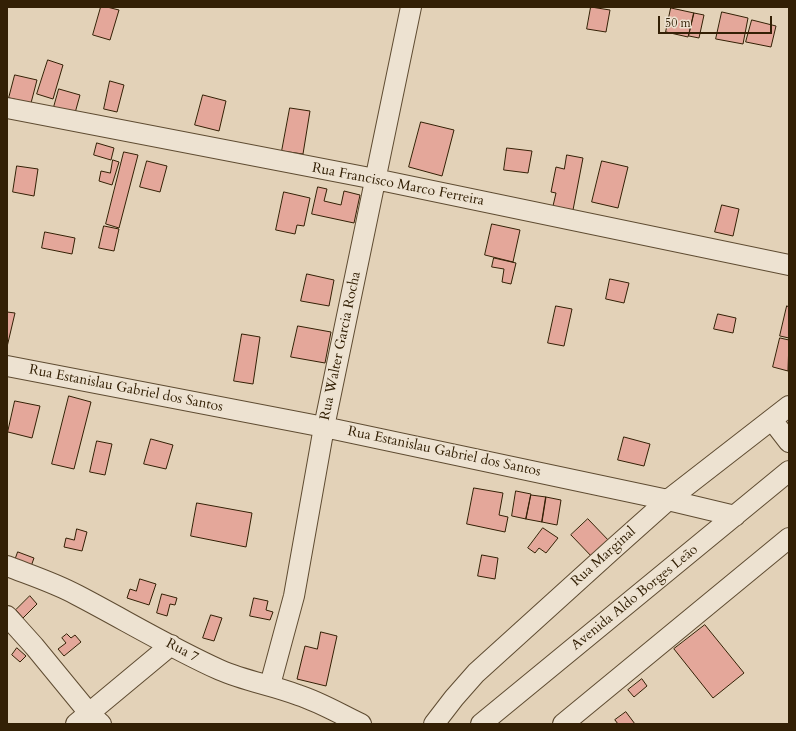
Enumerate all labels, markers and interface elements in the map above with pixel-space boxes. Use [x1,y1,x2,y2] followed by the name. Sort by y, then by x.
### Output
[660,8,774,34] scale bar
[665,15,691,31] text: 50 m
[310,160,486,210] street label: Rua Francisco Marco Ferreira
[317,270,365,422] street label: Rua Walter Garcia Rocha
[28,362,224,416] street label: Rua Estanislau Gabriel dos Santos
[346,423,542,481] street label: Rua Estanislau Gabriel dos Santos
[568,524,640,590] street label: Rua Marginal
[568,542,702,654] street label: Avenida Aldo Borges Leão
[163,636,201,666] street label: Rua 7

